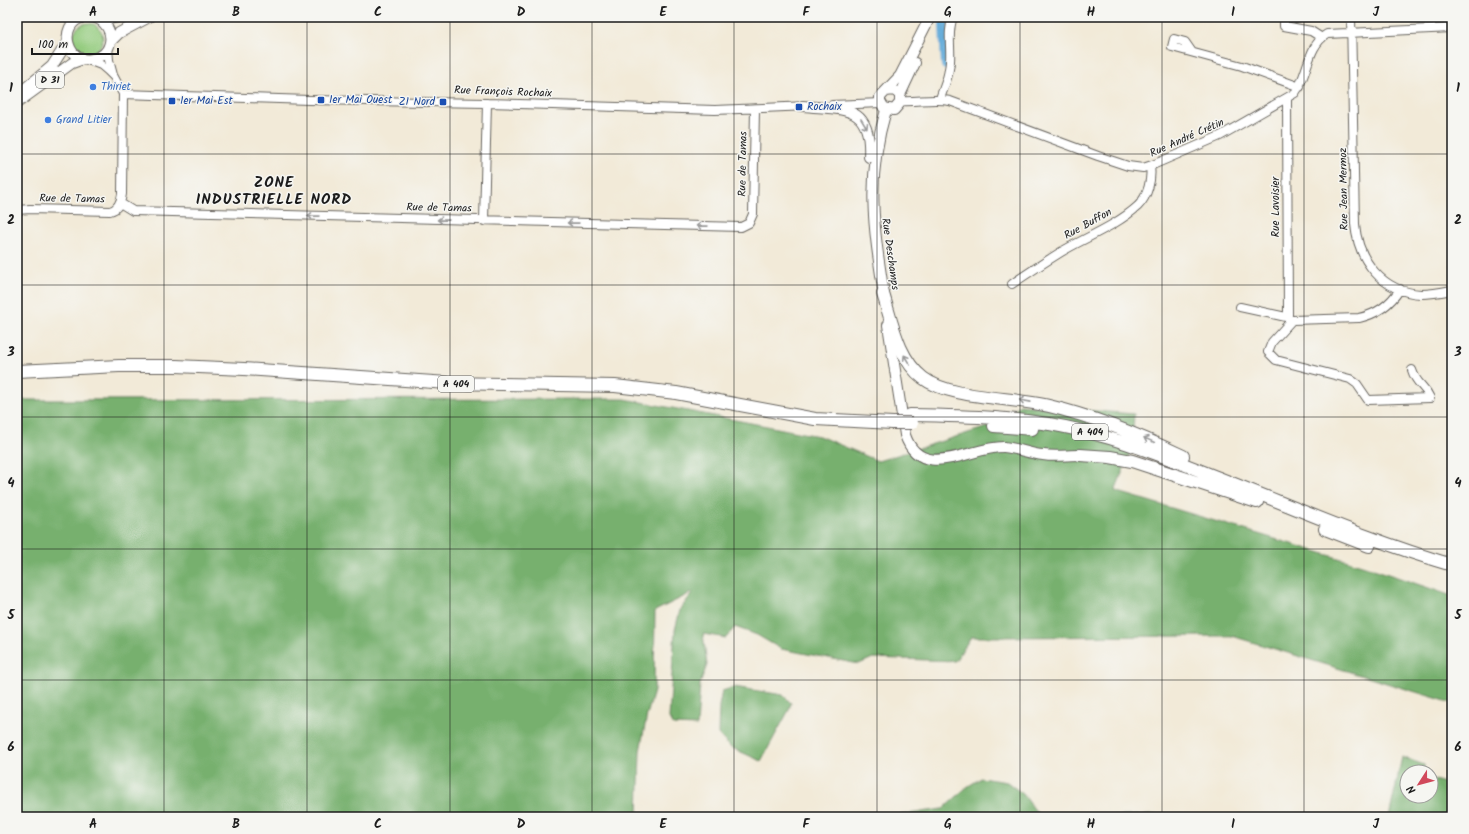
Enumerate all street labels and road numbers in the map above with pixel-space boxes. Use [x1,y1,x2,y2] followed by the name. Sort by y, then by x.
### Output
[36,72,64,88] road number: D 31
[454,81,552,103] street label: Rue François Rochaix
[1147,114,1227,162] street label: Rue André Crétin
[733,131,753,197] street label: Rue de Tamas
[1334,147,1354,230] street label: Rue Jean Mermoz
[1267,175,1285,237] street label: Rue Lavoisier
[39,189,105,209] street label: Rue de Tamas
[406,198,472,218] street label: Rue de Tamas
[1061,203,1115,245] street label: Rue Buffon
[876,217,904,291] street label: Rue Deschamps
[438,376,474,392] road number: A 404
[1072,424,1108,440] road number: A 404

